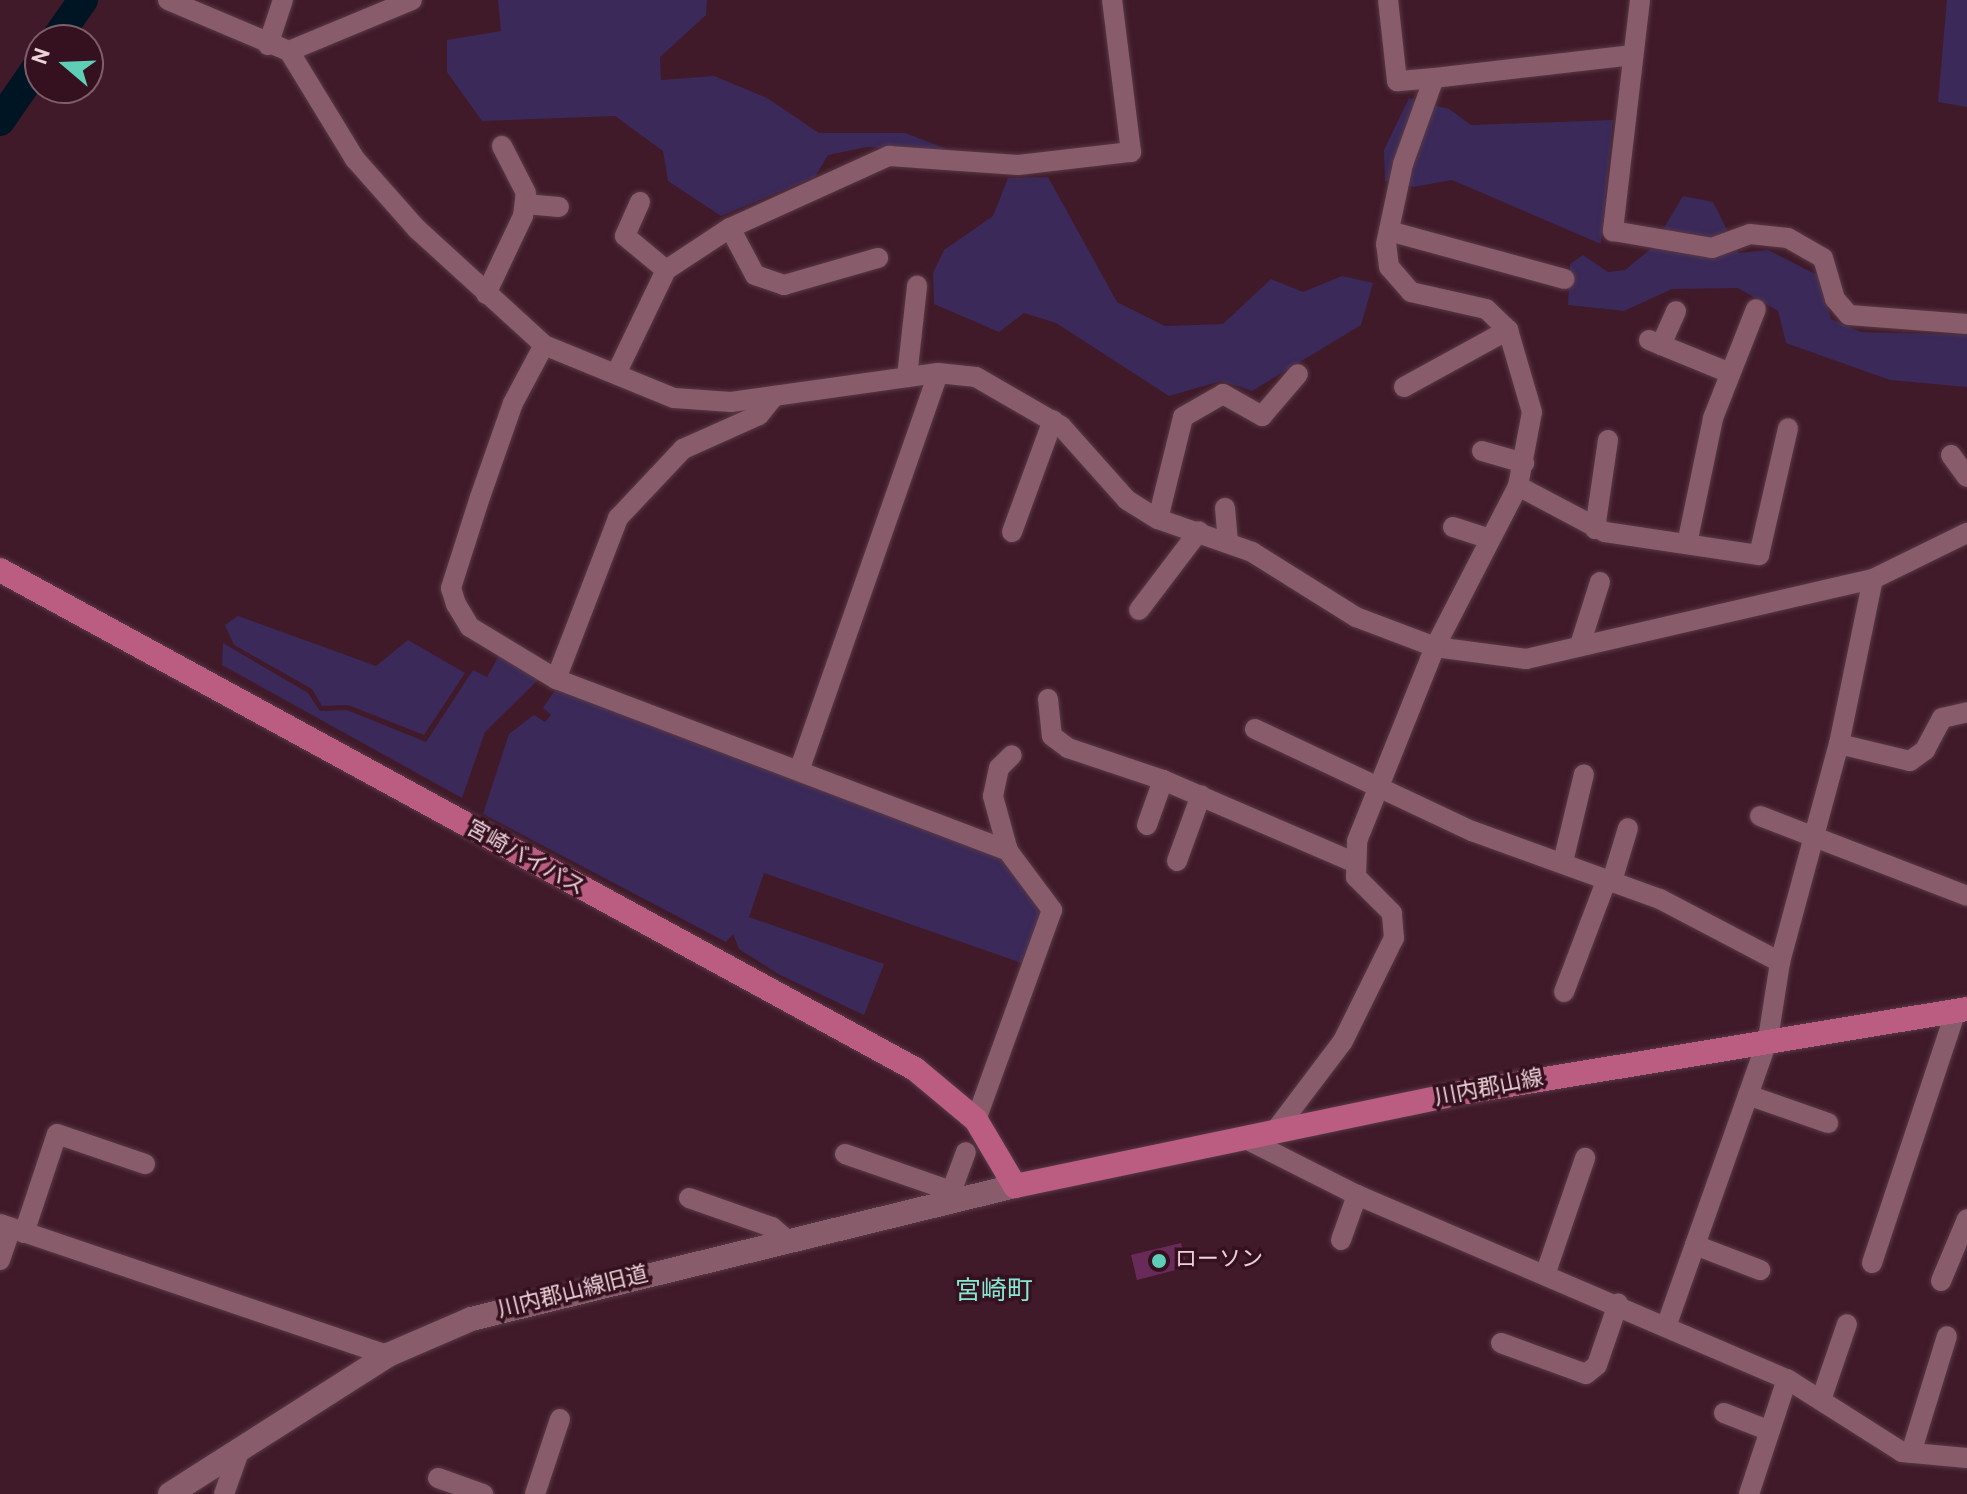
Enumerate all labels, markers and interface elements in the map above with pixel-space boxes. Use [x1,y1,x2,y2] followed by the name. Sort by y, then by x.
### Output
[24,24,104,104] north arrow
[27,45,58,69] text: N
[461,815,589,903] street label: 宮崎バイパス
[1432,1066,1546,1112] street label: 川内郡山線
[1175,1248,1263,1274] place label: ローソン
[1150,1252,1168,1270] marker: ローソン
[495,1262,651,1324] street label: 川内郡山線旧道
[955,1277,1033,1309] district label: 宮崎町

